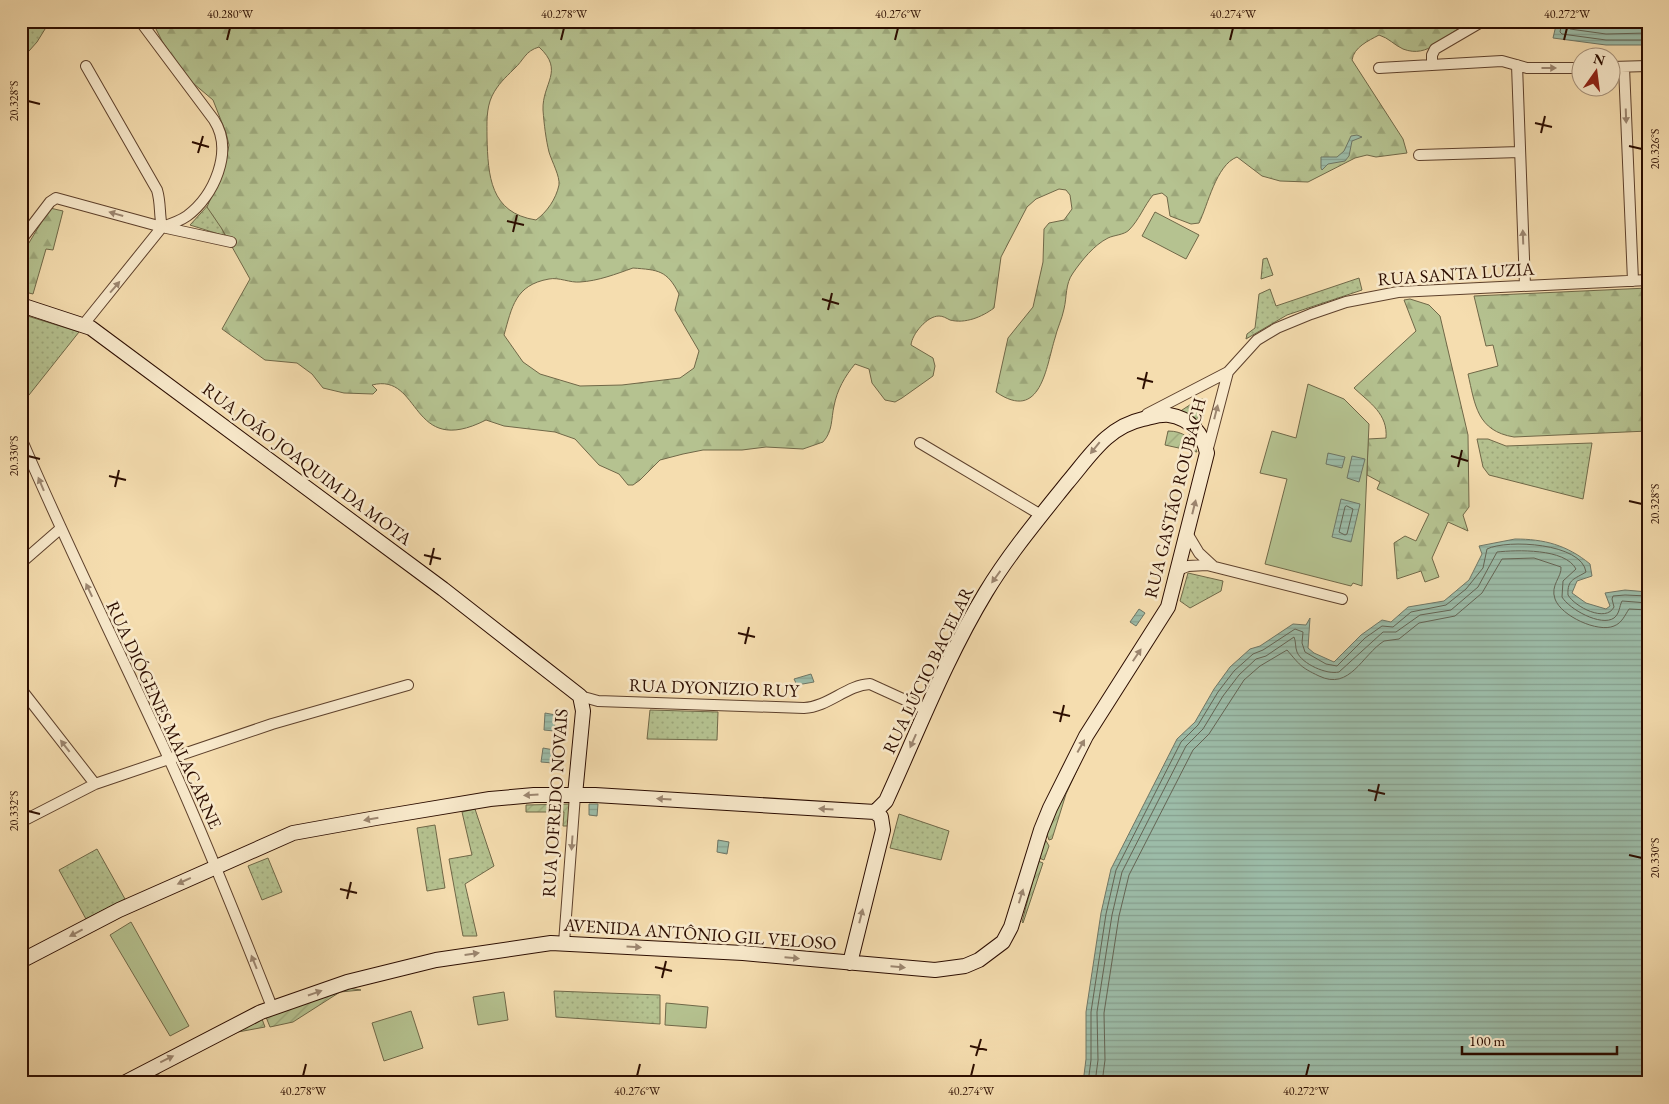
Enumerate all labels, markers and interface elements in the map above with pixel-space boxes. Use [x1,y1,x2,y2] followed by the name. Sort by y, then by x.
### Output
[207,6,254,22] text: 40.280°W
[541,6,588,22] text: 40.278°W
[875,6,922,22] text: 40.276°W
[1210,6,1257,22] text: 40.274°W
[1544,6,1591,22] text: 40.272°W
[1572,48,1622,98] north arrow
[1591,49,1607,70] text: N
[1541,64,1557,72] one-way arrow
[6,80,22,121] text: 20.328°S
[1623,108,1631,124] one-way arrow
[1647,128,1663,169] text: 20.326°S
[108,210,123,218] one-way arrow
[1519,229,1527,245] one-way arrow
[1377,257,1536,290] street label: RUA SANTA LUZIA
[109,281,121,293] one-way arrow
[198,377,417,550] street label: RUA JOÃO JOAQUIM DA MOTA
[1138,395,1211,600] street label: RUA GASTÃO ROUBACH
[1212,405,1220,420] one-way arrow
[6,435,22,476] text: 20.330°S
[1090,441,1101,454] one-way arrow
[36,477,44,491] one-way arrow
[1647,483,1663,524] text: 20.328°S
[1190,499,1198,514] one-way arrow
[991,570,1001,584] one-way arrow
[877,582,978,757] street label: RUA LÚCIO BACELAR
[84,583,92,597] one-way arrow
[101,597,227,832] street label: RUA DIÓGENES MALACARNE
[1132,649,1142,662] one-way arrow
[628,673,801,702] street label: RUA DYONIZIO RUY
[536,708,573,898] street label: RUA JOFREDO NOVAIS
[908,734,916,748] one-way arrow
[60,739,71,752] one-way arrow
[1077,739,1086,752] one-way arrow
[6,790,22,831] text: 20.332°S
[523,792,539,800] one-way arrow
[656,795,672,803] one-way arrow
[818,805,834,813] one-way arrow
[362,816,378,824] one-way arrow
[567,835,575,851] one-way arrow
[1647,837,1663,878] text: 20.330°S
[177,877,191,885] one-way arrow
[1017,888,1025,903] one-way arrow
[858,909,866,924] one-way arrow
[562,912,837,955] street label: AVENIDA ANTÔNIO GIL VELOSO
[69,929,84,937] one-way arrow
[626,943,642,951] one-way arrow
[465,950,481,958] one-way arrow
[250,954,258,969] one-way arrow
[784,954,800,962] one-way arrow
[890,964,906,972] one-way arrow
[307,989,322,996] one-way arrow
[1462,1024,1616,1056] scale bar
[1469,1031,1506,1050] text: 100 m
[160,1055,174,1063] one-way arrow
[280,1083,327,1099] text: 40.278°W
[614,1083,661,1099] text: 40.276°W
[948,1083,995,1099] text: 40.274°W
[1283,1083,1330,1099] text: 40.272°W

